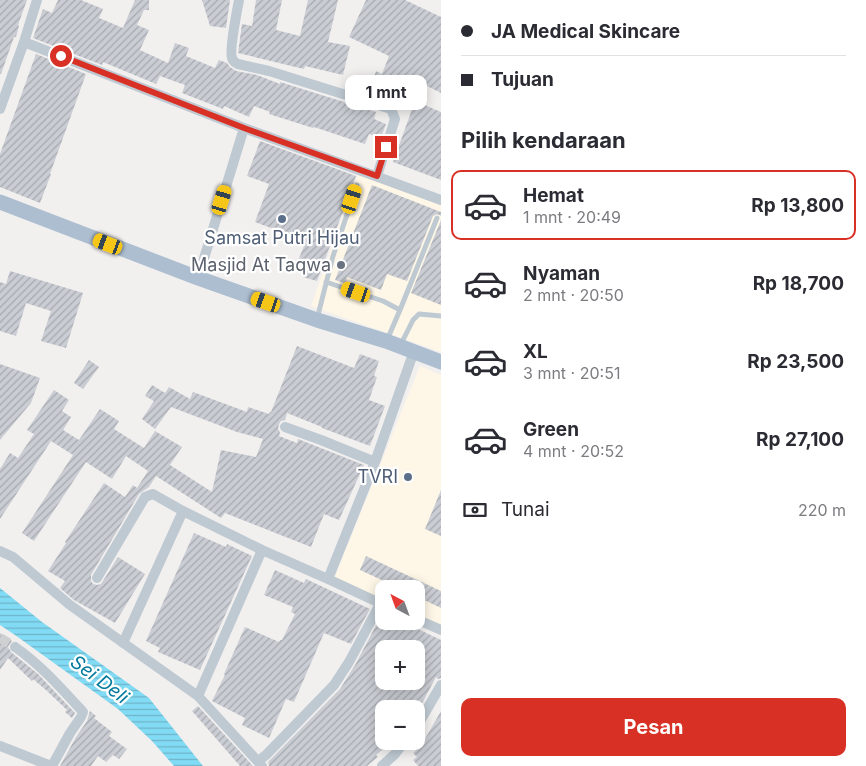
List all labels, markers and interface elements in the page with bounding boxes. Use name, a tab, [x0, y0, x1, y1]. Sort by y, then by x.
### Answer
text: JA Medical Skincare	[491, 20, 680, 43]
route start	[50, 45, 72, 67]
text: Tujuan	[491, 68, 554, 91]
callout: 1 mnt	[345, 74, 427, 110]
text: 1 mnt	[365, 82, 407, 102]
text: Pilih kendaraan	[461, 127, 626, 153]
route end	[375, 136, 397, 158]
car	[340, 182, 363, 216]
car	[210, 183, 233, 217]
icon: car	[463, 183, 508, 228]
text: Hemat	[523, 184, 584, 207]
text: Rp 13,800	[751, 194, 844, 217]
text: 1 mnt · 20:49	[523, 207, 621, 227]
marker: Samsat Putri Hijau	[276, 213, 288, 225]
place label: Samsat Putri Hijau	[204, 227, 360, 248]
car	[91, 232, 124, 256]
place label: Masjid At Taqwa	[191, 254, 331, 275]
marker: Masjid At Taqwa	[335, 259, 347, 271]
icon: car	[463, 261, 508, 306]
text: Nyaman	[523, 262, 600, 285]
text: Rp 18,700	[753, 272, 844, 295]
car	[339, 280, 372, 304]
text: 2 mnt · 20:50	[523, 285, 624, 305]
car	[249, 290, 282, 314]
icon: car	[463, 339, 508, 384]
text: XL	[523, 340, 548, 363]
text: Rp 23,500	[747, 350, 844, 373]
text: 3 mnt · 20:51	[523, 363, 620, 383]
icon: car	[463, 417, 508, 462]
text: Green	[523, 418, 579, 441]
text: Rp 27,100	[756, 428, 844, 451]
text: 4 mnt · 20:52	[523, 441, 624, 461]
place label: TVRI	[358, 466, 398, 487]
marker: TVRI	[402, 471, 414, 483]
icon: cash	[461, 496, 489, 524]
text: Tunai	[501, 498, 550, 521]
text: 220 m	[798, 500, 846, 520]
north arrow	[375, 580, 425, 630]
map controls	[375, 580, 425, 750]
button: +	[375, 640, 425, 690]
water label: Sei Deli	[66, 650, 134, 709]
button: Pesan	[461, 698, 846, 756]
button: −	[375, 700, 425, 750]

